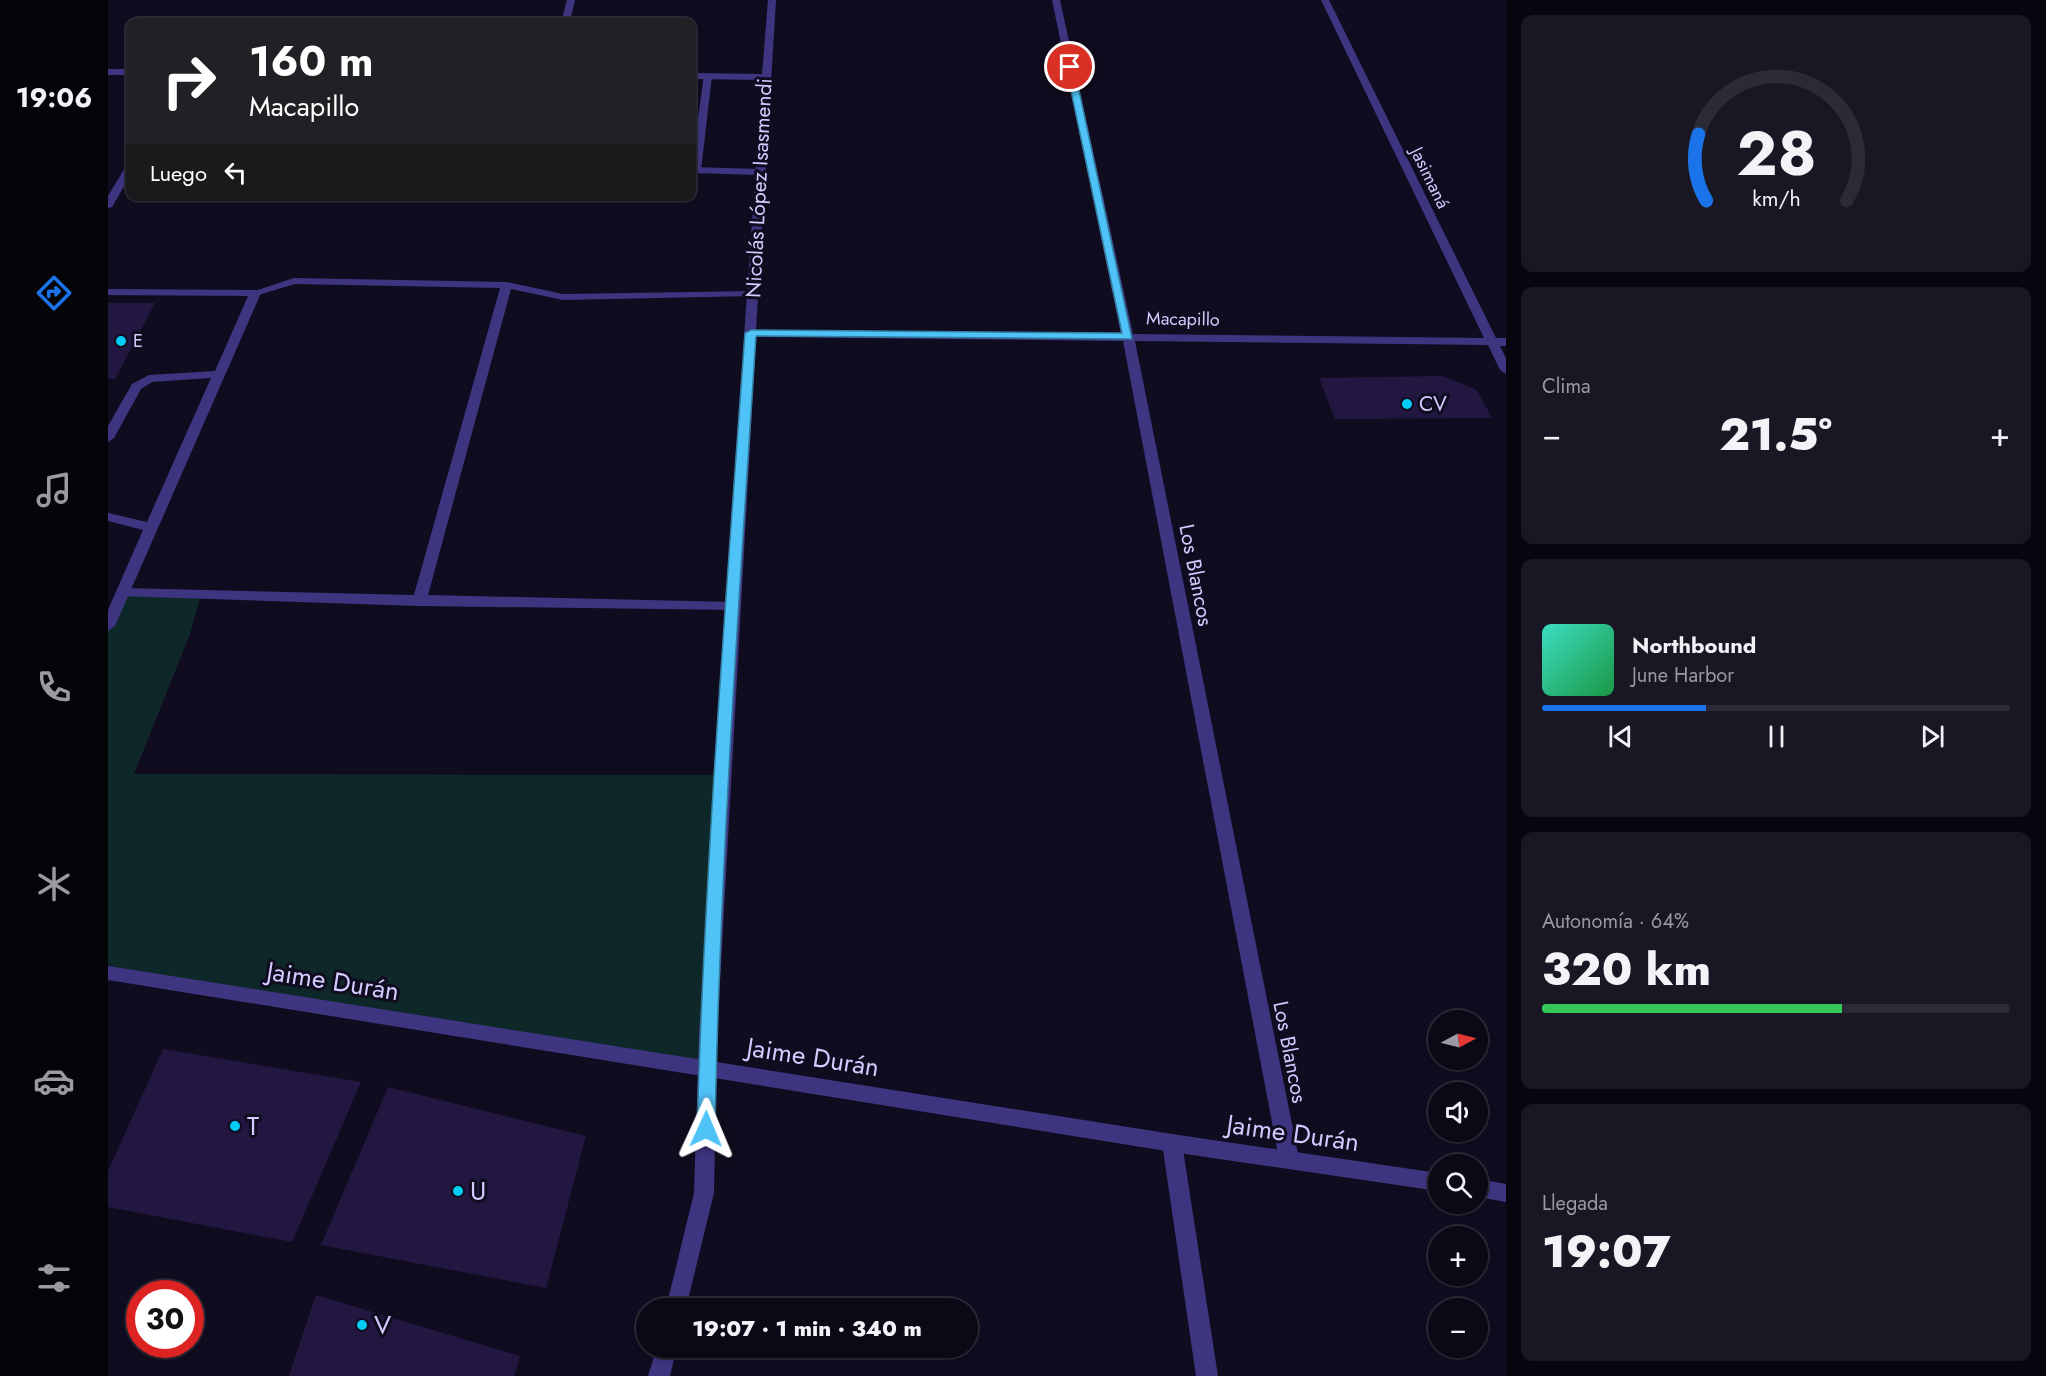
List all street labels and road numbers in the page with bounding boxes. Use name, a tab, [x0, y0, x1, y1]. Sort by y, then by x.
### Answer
street label: Nicolás López Isasmendi	[738, 77, 780, 299]
street label: Jasimaná	[1403, 141, 1456, 213]
street label: Macapillo	[1146, 305, 1220, 333]
street label: Los Blancos	[1171, 521, 1221, 629]
street label: Jaime Durán	[261, 951, 402, 1010]
street label: Los Blancos	[1265, 998, 1315, 1106]
street label: Jaime Durán	[741, 1027, 882, 1086]
street label: Jaime Durán	[1221, 1104, 1362, 1161]

